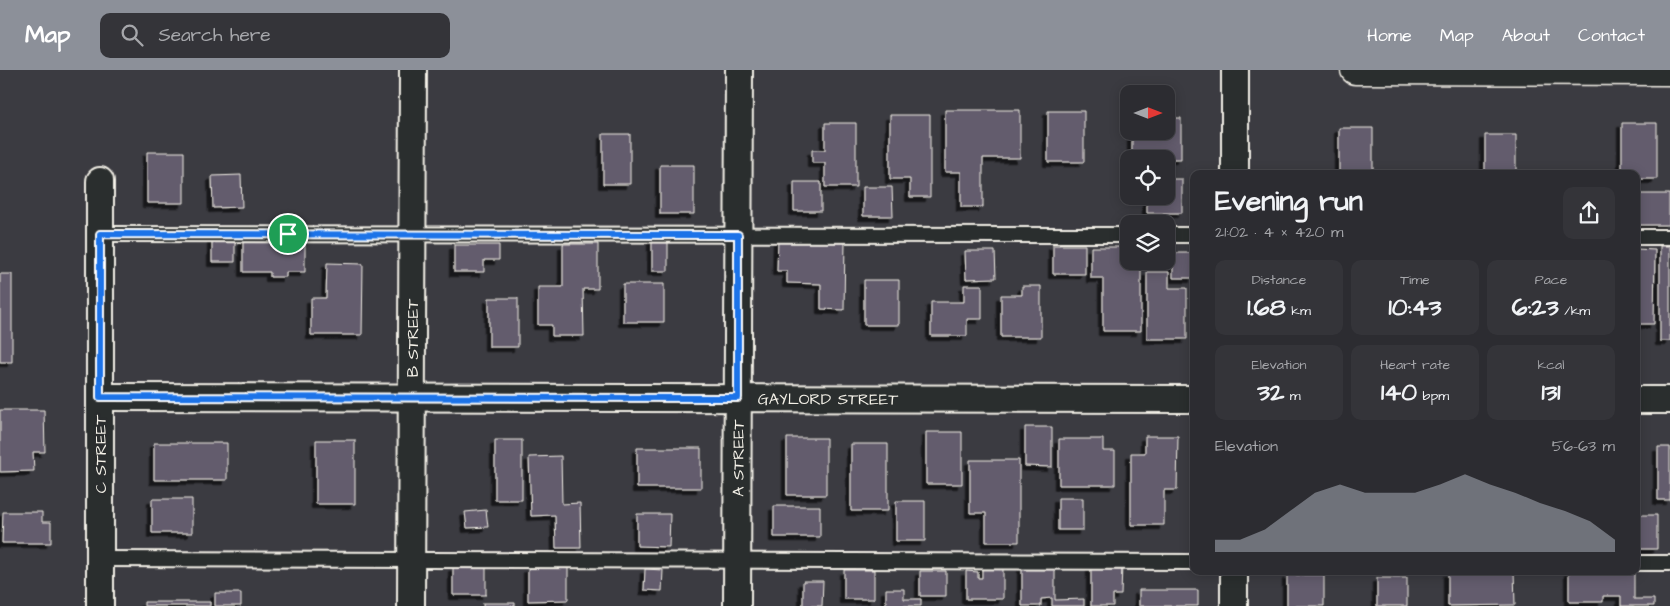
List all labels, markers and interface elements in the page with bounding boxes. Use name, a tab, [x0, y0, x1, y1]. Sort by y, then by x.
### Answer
search box	[100, 13, 450, 58]
text: Map	[25, 18, 70, 52]
icon: search	[118, 21, 146, 49]
text: Search here	[158, 22, 271, 49]
text: Home	[1367, 23, 1412, 48]
text: Map	[1440, 23, 1474, 48]
text: About	[1502, 23, 1550, 48]
text: Contact	[1578, 23, 1645, 48]
north arrow	[1120, 85, 1175, 140]
map controls	[1120, 85, 1175, 270]
button: locate	[1120, 150, 1175, 205]
text: Evening run	[1215, 182, 1363, 221]
button: share	[1563, 187, 1615, 239]
pin	[267, 213, 309, 255]
button: layers	[1120, 215, 1175, 270]
icon: arrive	[274, 220, 302, 248]
text: 21:02 · 4 × 420 m	[1215, 221, 1343, 243]
text: Distance	[1252, 270, 1306, 290]
text: Time	[1400, 270, 1430, 290]
text: Pace	[1535, 270, 1567, 290]
text: 1.68	[1247, 290, 1286, 325]
text: 10:43	[1389, 290, 1441, 325]
text: 6:23	[1512, 290, 1559, 325]
street label: B STREET	[402, 299, 424, 377]
text: km	[1286, 301, 1311, 321]
text: /km	[1559, 301, 1590, 321]
text: Elevation	[1251, 355, 1307, 375]
text: Heart rate	[1380, 355, 1450, 375]
text: kcal	[1538, 355, 1564, 375]
text: 32	[1257, 375, 1284, 410]
text: 140	[1381, 375, 1417, 410]
text: 131	[1541, 375, 1561, 410]
text: m	[1284, 386, 1301, 406]
text: bpm	[1417, 386, 1449, 406]
street label: GAYLORD STREET	[758, 388, 898, 410]
street label: C STREET	[90, 415, 112, 493]
street label: A STREET	[727, 419, 750, 497]
text: Elevation	[1215, 435, 1278, 457]
text: 56–63 m	[1552, 435, 1615, 457]

